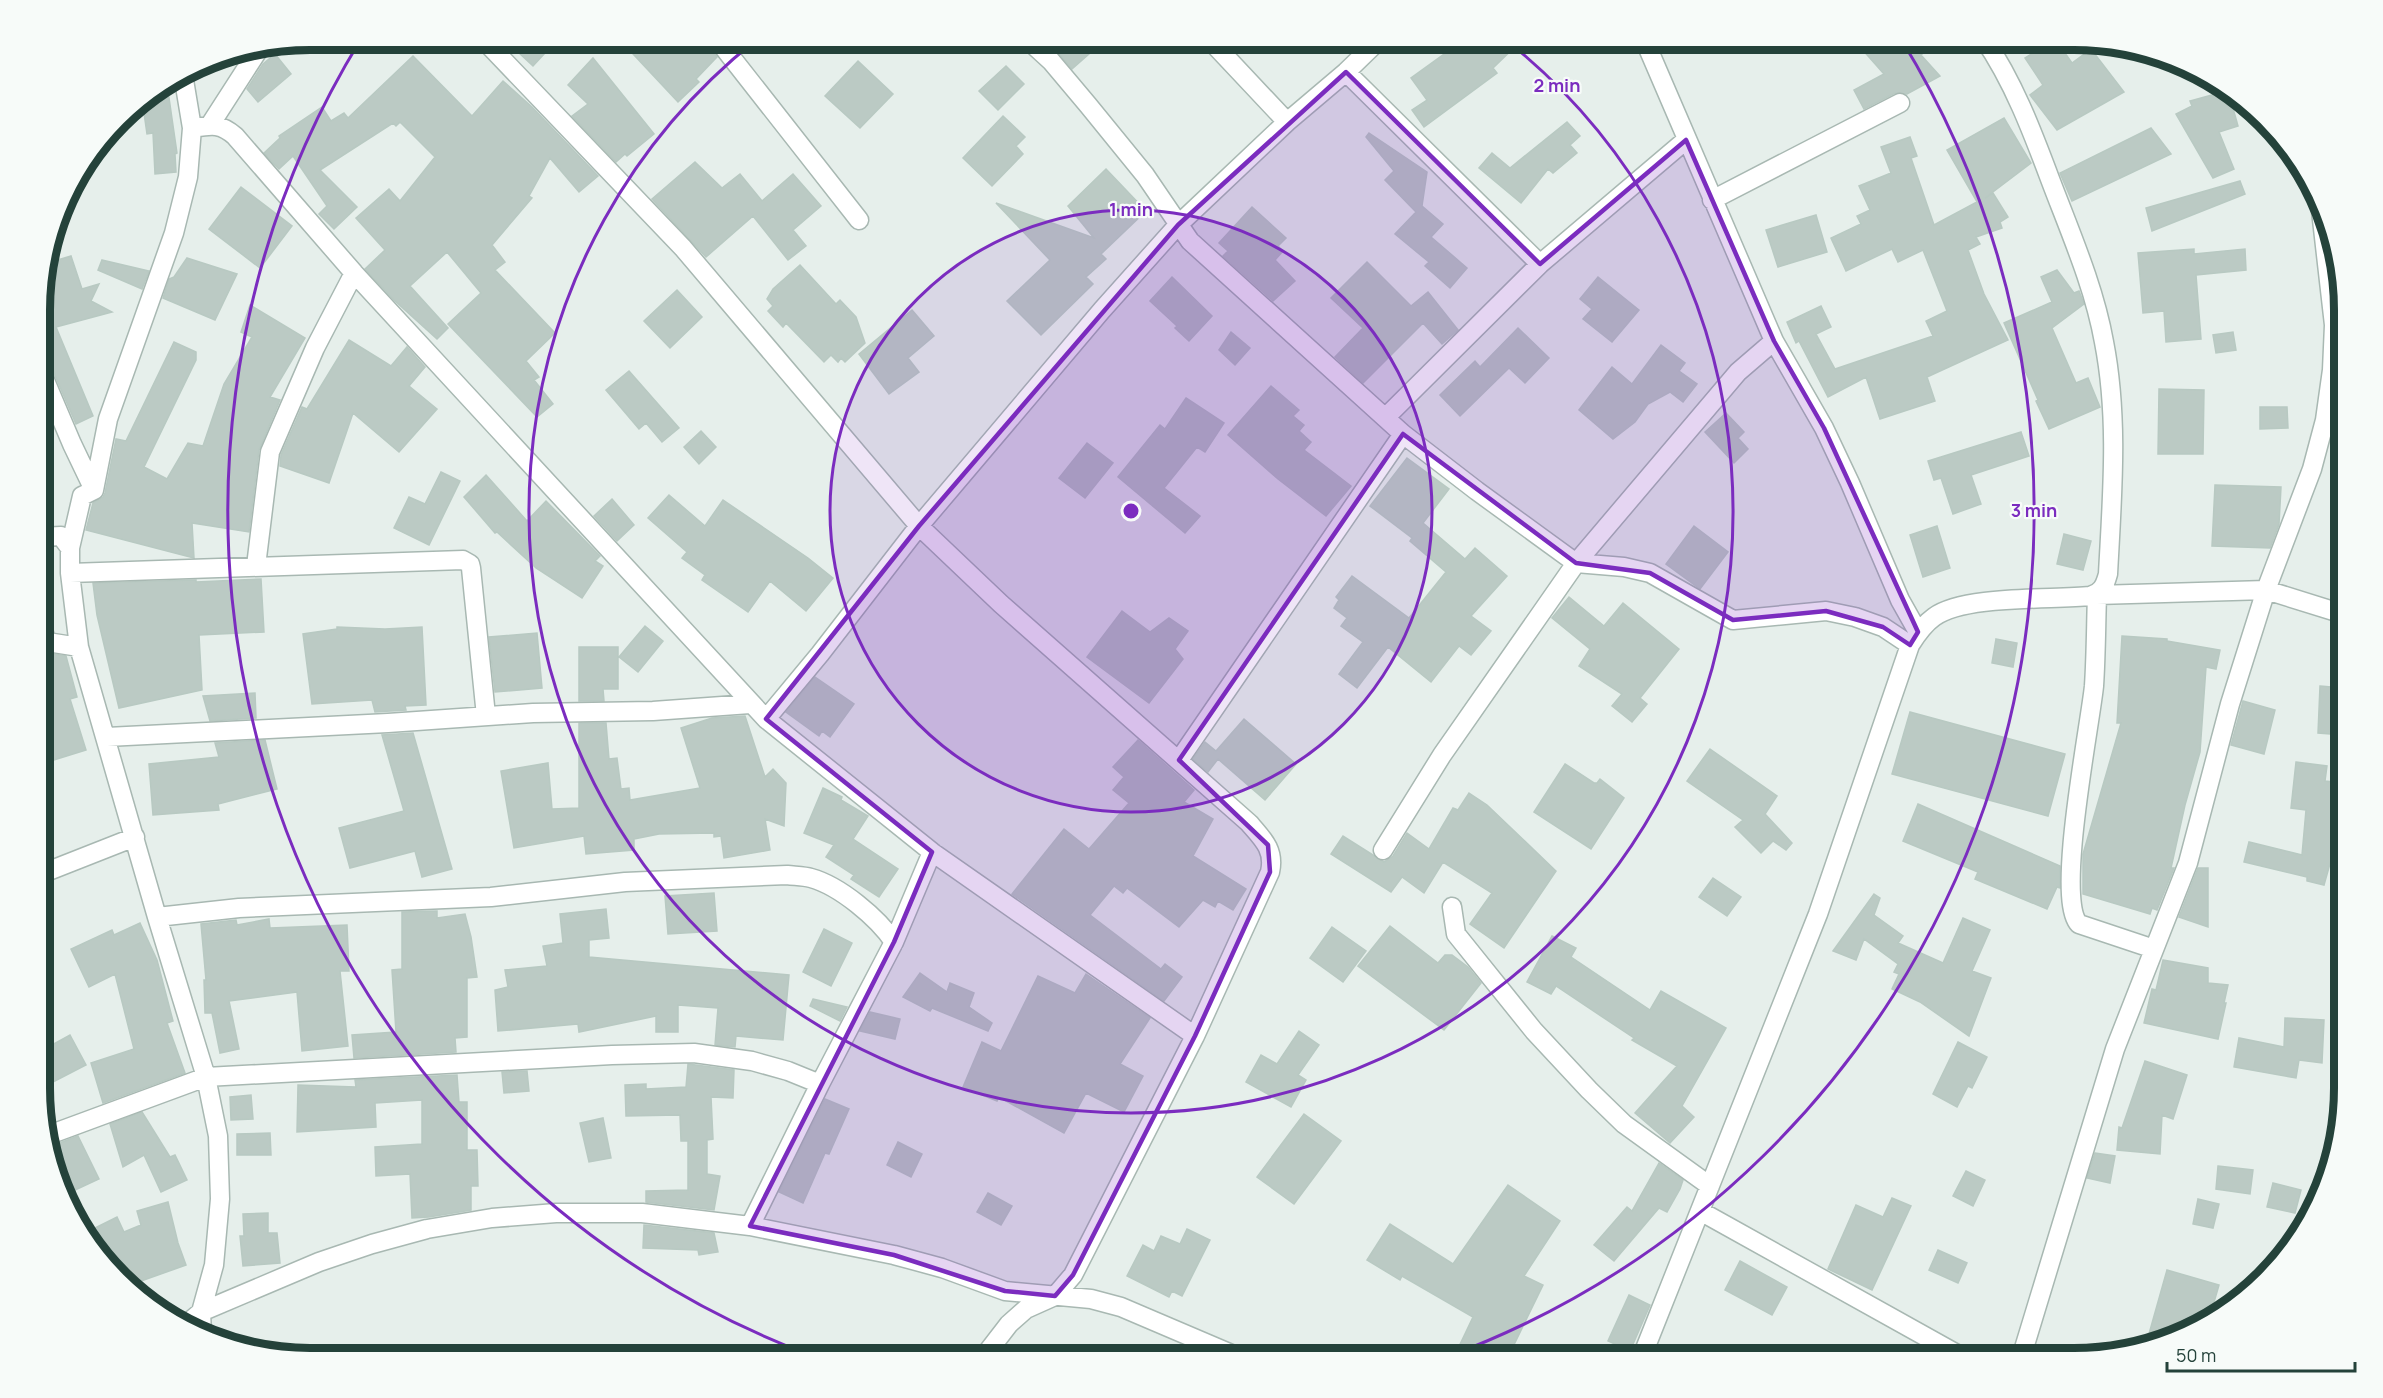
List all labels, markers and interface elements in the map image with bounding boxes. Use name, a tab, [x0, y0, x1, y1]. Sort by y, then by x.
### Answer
text: 2 min	[1534, 73, 1580, 97]
text: 1 min	[1109, 197, 1153, 221]
text: 3 min	[2011, 498, 2057, 522]
centre of rings	[1121, 501, 1141, 521]
scale bar	[2167, 1335, 2354, 1373]
text: 50 m	[2176, 1343, 2216, 1367]

